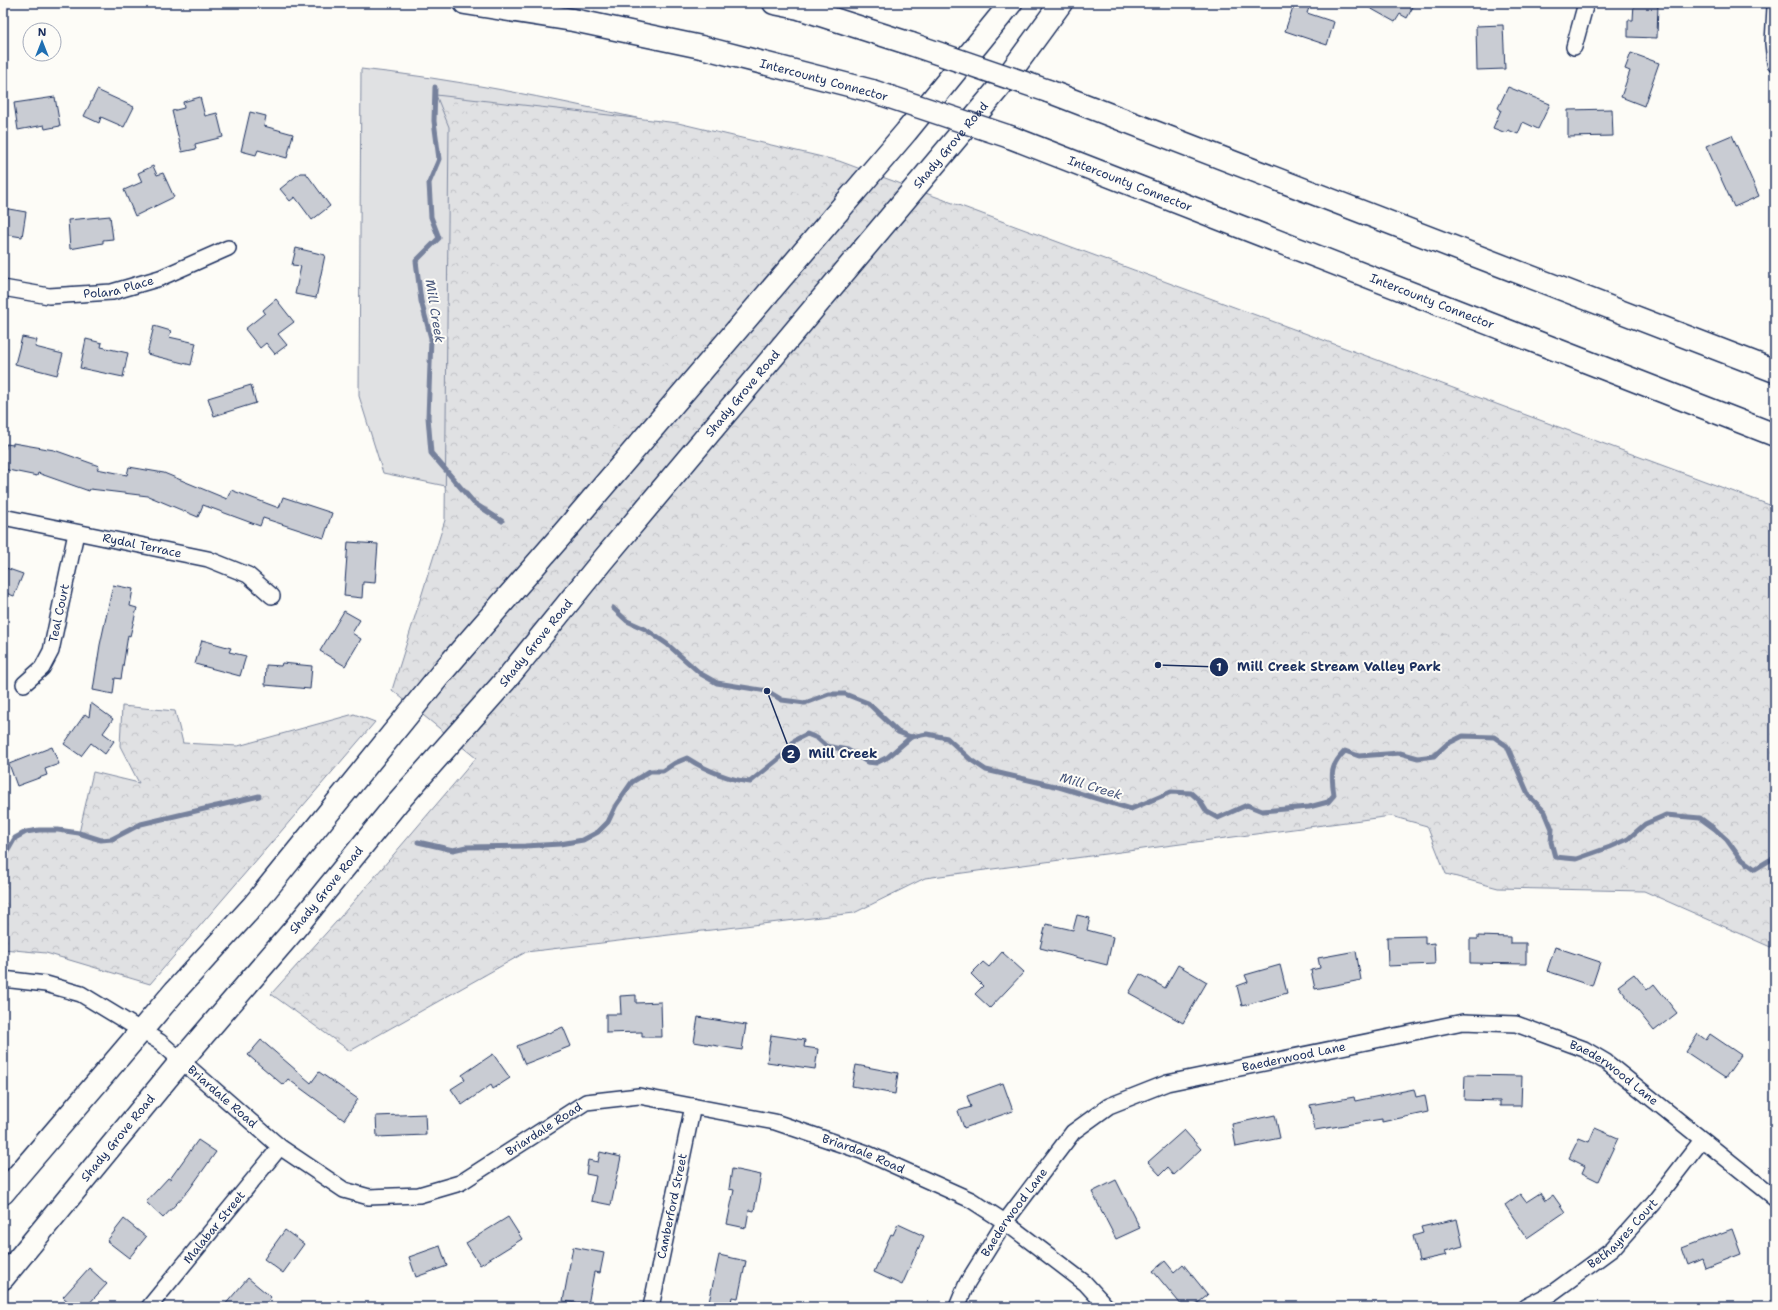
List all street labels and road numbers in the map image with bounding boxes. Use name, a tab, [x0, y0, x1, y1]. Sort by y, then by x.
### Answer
street label: Intercounty Connector	[758, 55, 890, 105]
street label: Shady Grove Road	[910, 98, 992, 192]
street label: Intercounty Connector	[1066, 152, 1195, 215]
street label: Intercounty Connector	[1368, 270, 1497, 333]
street label: Polara Place	[83, 272, 156, 302]
street label: Shady Grove Road	[701, 347, 784, 440]
street label: Rydal Terrace	[101, 530, 183, 561]
street label: Teal Court	[45, 582, 73, 644]
street label: Shady Grove Road	[495, 595, 576, 690]
street label: Shady Grove Road	[286, 843, 367, 937]
street label: Baederwood Lane	[1567, 1036, 1662, 1109]
street label: Baederwood Lane	[1241, 1038, 1347, 1075]
street label: Briardale Road	[184, 1062, 261, 1132]
street label: Shady Grove Road	[77, 1091, 159, 1185]
street label: Briardale Road	[503, 1099, 585, 1160]
street label: Briardale Road	[820, 1130, 908, 1177]
street label: Camberford Street	[653, 1152, 691, 1260]
street label: Baederwood Lane	[977, 1165, 1051, 1260]
street label: Malabar Street	[180, 1188, 249, 1267]
street label: Bethayres Court	[1584, 1195, 1661, 1272]

